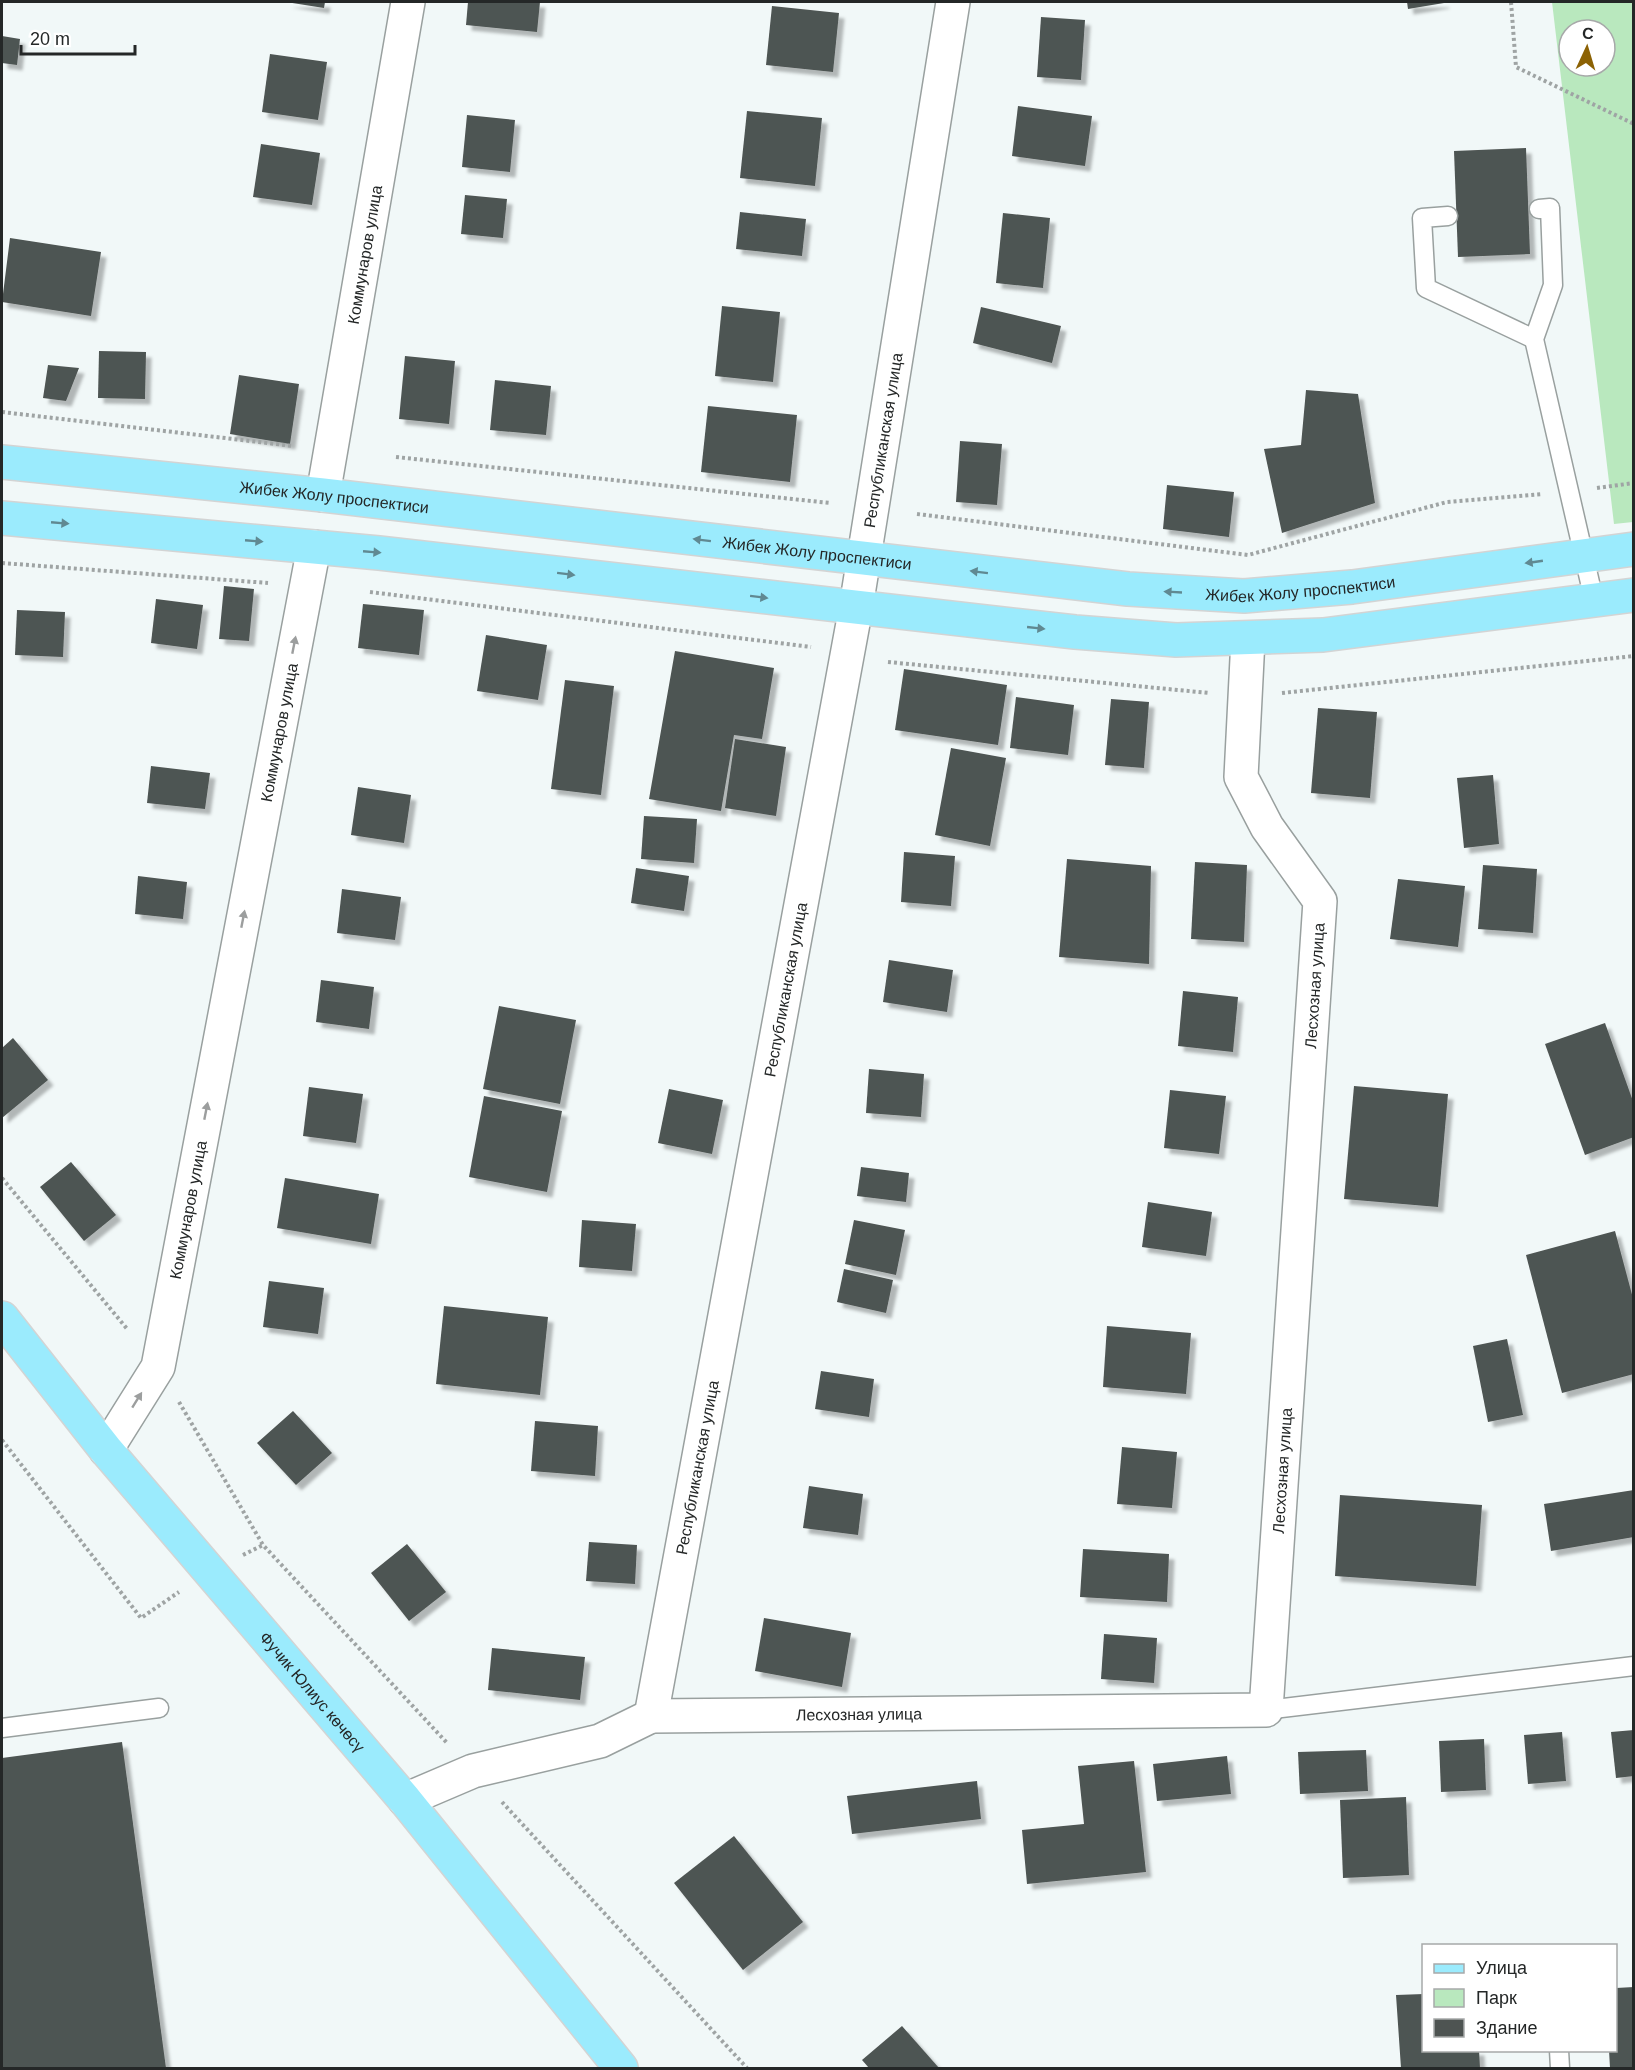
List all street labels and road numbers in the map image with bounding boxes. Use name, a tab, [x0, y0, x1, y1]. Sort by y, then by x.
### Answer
street label: Коммунаров улица	[345, 184, 385, 326]
street label: Республиканская улица	[861, 351, 906, 529]
street label: Жибек Жолу проспектиси	[239, 478, 430, 516]
street label: Жибек Жолу проспектиси	[721, 534, 912, 573]
street label: Жибек Жолу проспектиси	[1205, 573, 1396, 605]
street label: Коммунаров улица	[258, 662, 301, 803]
street label: Республиканская улица	[761, 901, 810, 1078]
street label: Лесхозная улица	[1302, 922, 1328, 1049]
street label: Коммунаров улица	[167, 1139, 210, 1281]
street label: Республиканская улица	[673, 1379, 722, 1556]
street label: Лесхозная улица	[1270, 1407, 1295, 1534]
street label: Фучик Юлиус көчөсү	[256, 1629, 368, 1755]
street label: Лесхозная улица	[796, 1705, 922, 1724]

